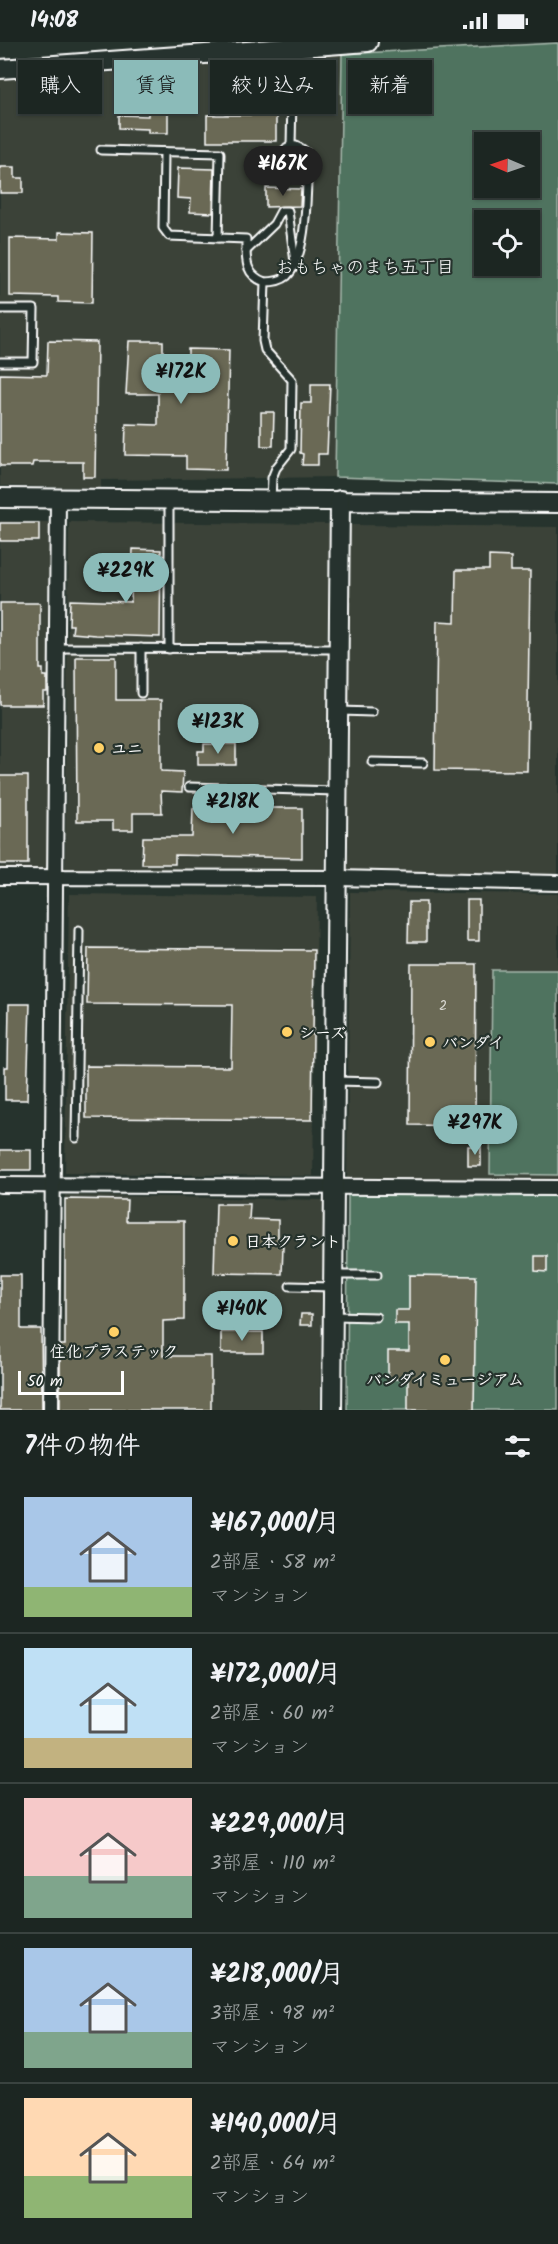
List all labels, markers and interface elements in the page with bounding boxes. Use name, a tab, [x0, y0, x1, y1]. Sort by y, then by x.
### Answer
text: 14:08	[30, 4, 78, 39]
chip: 購入	[18, 60, 102, 114]
chip: 賃貸	[114, 60, 198, 114]
chip: 絞り込み	[210, 60, 336, 114]
chip: 新着	[348, 60, 432, 114]
north arrow	[474, 132, 540, 198]
map controls	[474, 132, 540, 276]
pin: ¥167K	[241, 146, 325, 197]
text: ¥167K	[258, 149, 308, 181]
button: locate	[474, 210, 540, 276]
district label: おもちゃのまち五丁目	[276, 254, 454, 283]
pin: ¥172K	[139, 354, 223, 405]
text: ¥172K	[155, 357, 207, 389]
pin: ¥229K	[84, 553, 168, 604]
text: ¥229K	[97, 556, 155, 588]
pin: ¥123K	[176, 704, 260, 755]
text: ¥123K	[192, 707, 244, 739]
place label: ユニ	[111, 737, 143, 762]
marker: ユニ	[92, 741, 106, 755]
pin: ¥218K	[191, 784, 275, 835]
text: ¥218K	[206, 787, 260, 819]
house number: 2	[439, 995, 447, 1017]
place label: シーズ	[299, 1021, 346, 1046]
marker: シーズ	[280, 1025, 294, 1039]
place label: バンダイ	[442, 1031, 504, 1056]
marker: バンダイ	[423, 1035, 437, 1049]
pin: ¥297K	[433, 1105, 517, 1156]
text: ¥297K	[447, 1108, 503, 1140]
place label: 日本クラント	[245, 1230, 341, 1255]
marker: 日本クラント	[226, 1234, 240, 1248]
pin: ¥140K	[200, 1291, 284, 1342]
text: ¥140K	[216, 1294, 268, 1326]
marker: 住化プラステック	[107, 1325, 121, 1339]
place label: 住化プラステック	[50, 1340, 178, 1365]
marker: バンダイミュージアム	[438, 1353, 452, 1367]
scale bar	[18, 1368, 124, 1396]
place label: バンダイミュージアム	[366, 1368, 524, 1393]
text: 50 m	[27, 1369, 63, 1394]
text: 7件の物件	[24, 1426, 140, 1468]
icon: filters	[501, 1430, 534, 1463]
text: ¥167,000/月	[210, 1503, 340, 1545]
icon: home	[72, 1521, 144, 1593]
text: 2部屋 · 58 m²	[210, 1547, 335, 1579]
text: マンション	[210, 1581, 309, 1613]
text: ¥172,000/月	[210, 1654, 341, 1696]
icon: home	[72, 1672, 144, 1744]
text: 2部屋 · 60 m²	[210, 1698, 334, 1730]
text: マンション	[210, 1732, 309, 1764]
text: ¥229,000/月	[210, 1804, 350, 1846]
icon: home	[72, 1822, 144, 1894]
text: 3部屋 · 110 m²	[210, 1848, 335, 1880]
text: マンション	[210, 1882, 309, 1914]
text: ¥218,000/月	[210, 1954, 345, 1996]
icon: home	[72, 1972, 144, 2044]
text: 3部屋 · 98 m²	[210, 1998, 334, 2030]
text: マンション	[210, 2032, 309, 2064]
text: ¥140,000/月	[210, 2104, 342, 2146]
icon: home	[72, 2122, 144, 2194]
text: 2部屋 · 64 m²	[210, 2148, 335, 2180]
text: マンション	[210, 2182, 309, 2214]

